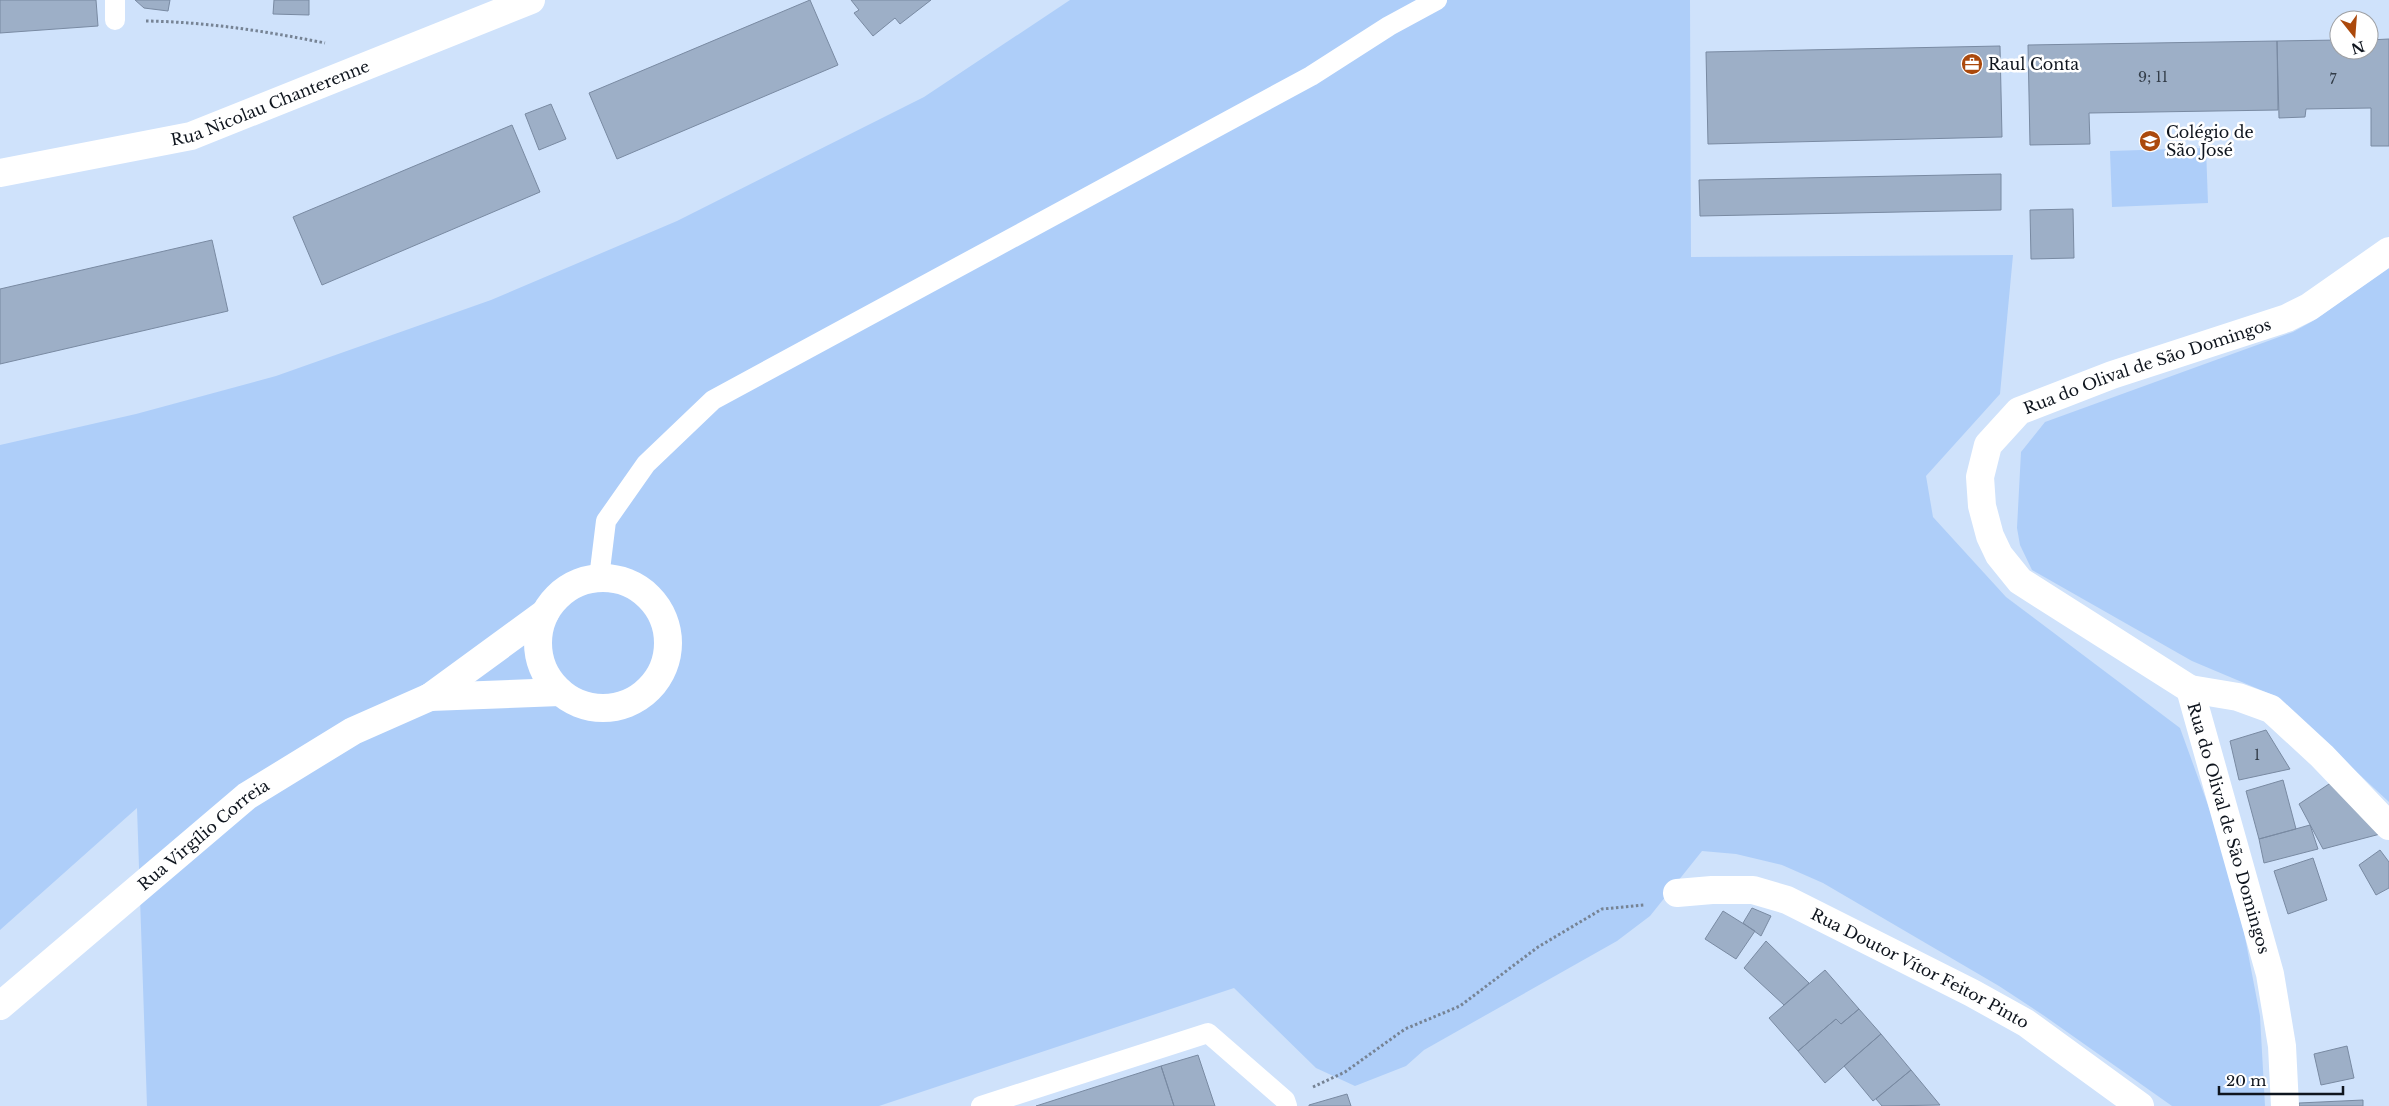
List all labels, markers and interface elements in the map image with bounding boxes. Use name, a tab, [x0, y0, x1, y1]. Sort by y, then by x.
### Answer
north arrow	[2329, 10, 2379, 60]
text: N	[2349, 37, 2367, 58]
office icon: Raul Conta	[1960, 52, 1984, 76]
place label: Raul Conta	[1988, 54, 2079, 74]
street label: Rua Nicolau Chanterenne	[169, 56, 372, 150]
house number: 9; 11	[2138, 68, 2168, 86]
house number: 7	[2329, 70, 2337, 88]
place label: Colégio de São José	[2166, 122, 2254, 160]
school or university icon: Colégio de São José	[2138, 129, 2162, 153]
street label: Rua do Olival de São Domingos	[2021, 314, 2274, 418]
street label: Rua do Olival de São Domingos	[2183, 700, 2275, 956]
house number: 1	[2254, 746, 2260, 764]
street label: Rua Virgílio Correia	[134, 775, 273, 895]
street label: Rua Doutor Vítor Feitor Pinto	[1808, 904, 2033, 1033]
scale bar	[2219, 1064, 2343, 1096]
text: 20 m	[2226, 1071, 2266, 1090]

